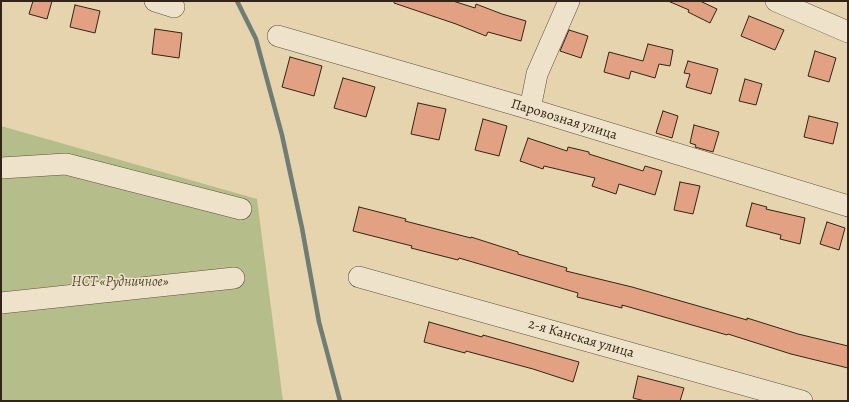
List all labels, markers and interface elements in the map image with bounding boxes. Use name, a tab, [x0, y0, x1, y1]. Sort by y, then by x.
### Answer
street label: Паровозная улица	[509, 96, 619, 144]
park label: НСТ «Рудничное»	[72, 275, 168, 291]
street label: 2-я Канская улица	[526, 316, 636, 362]

